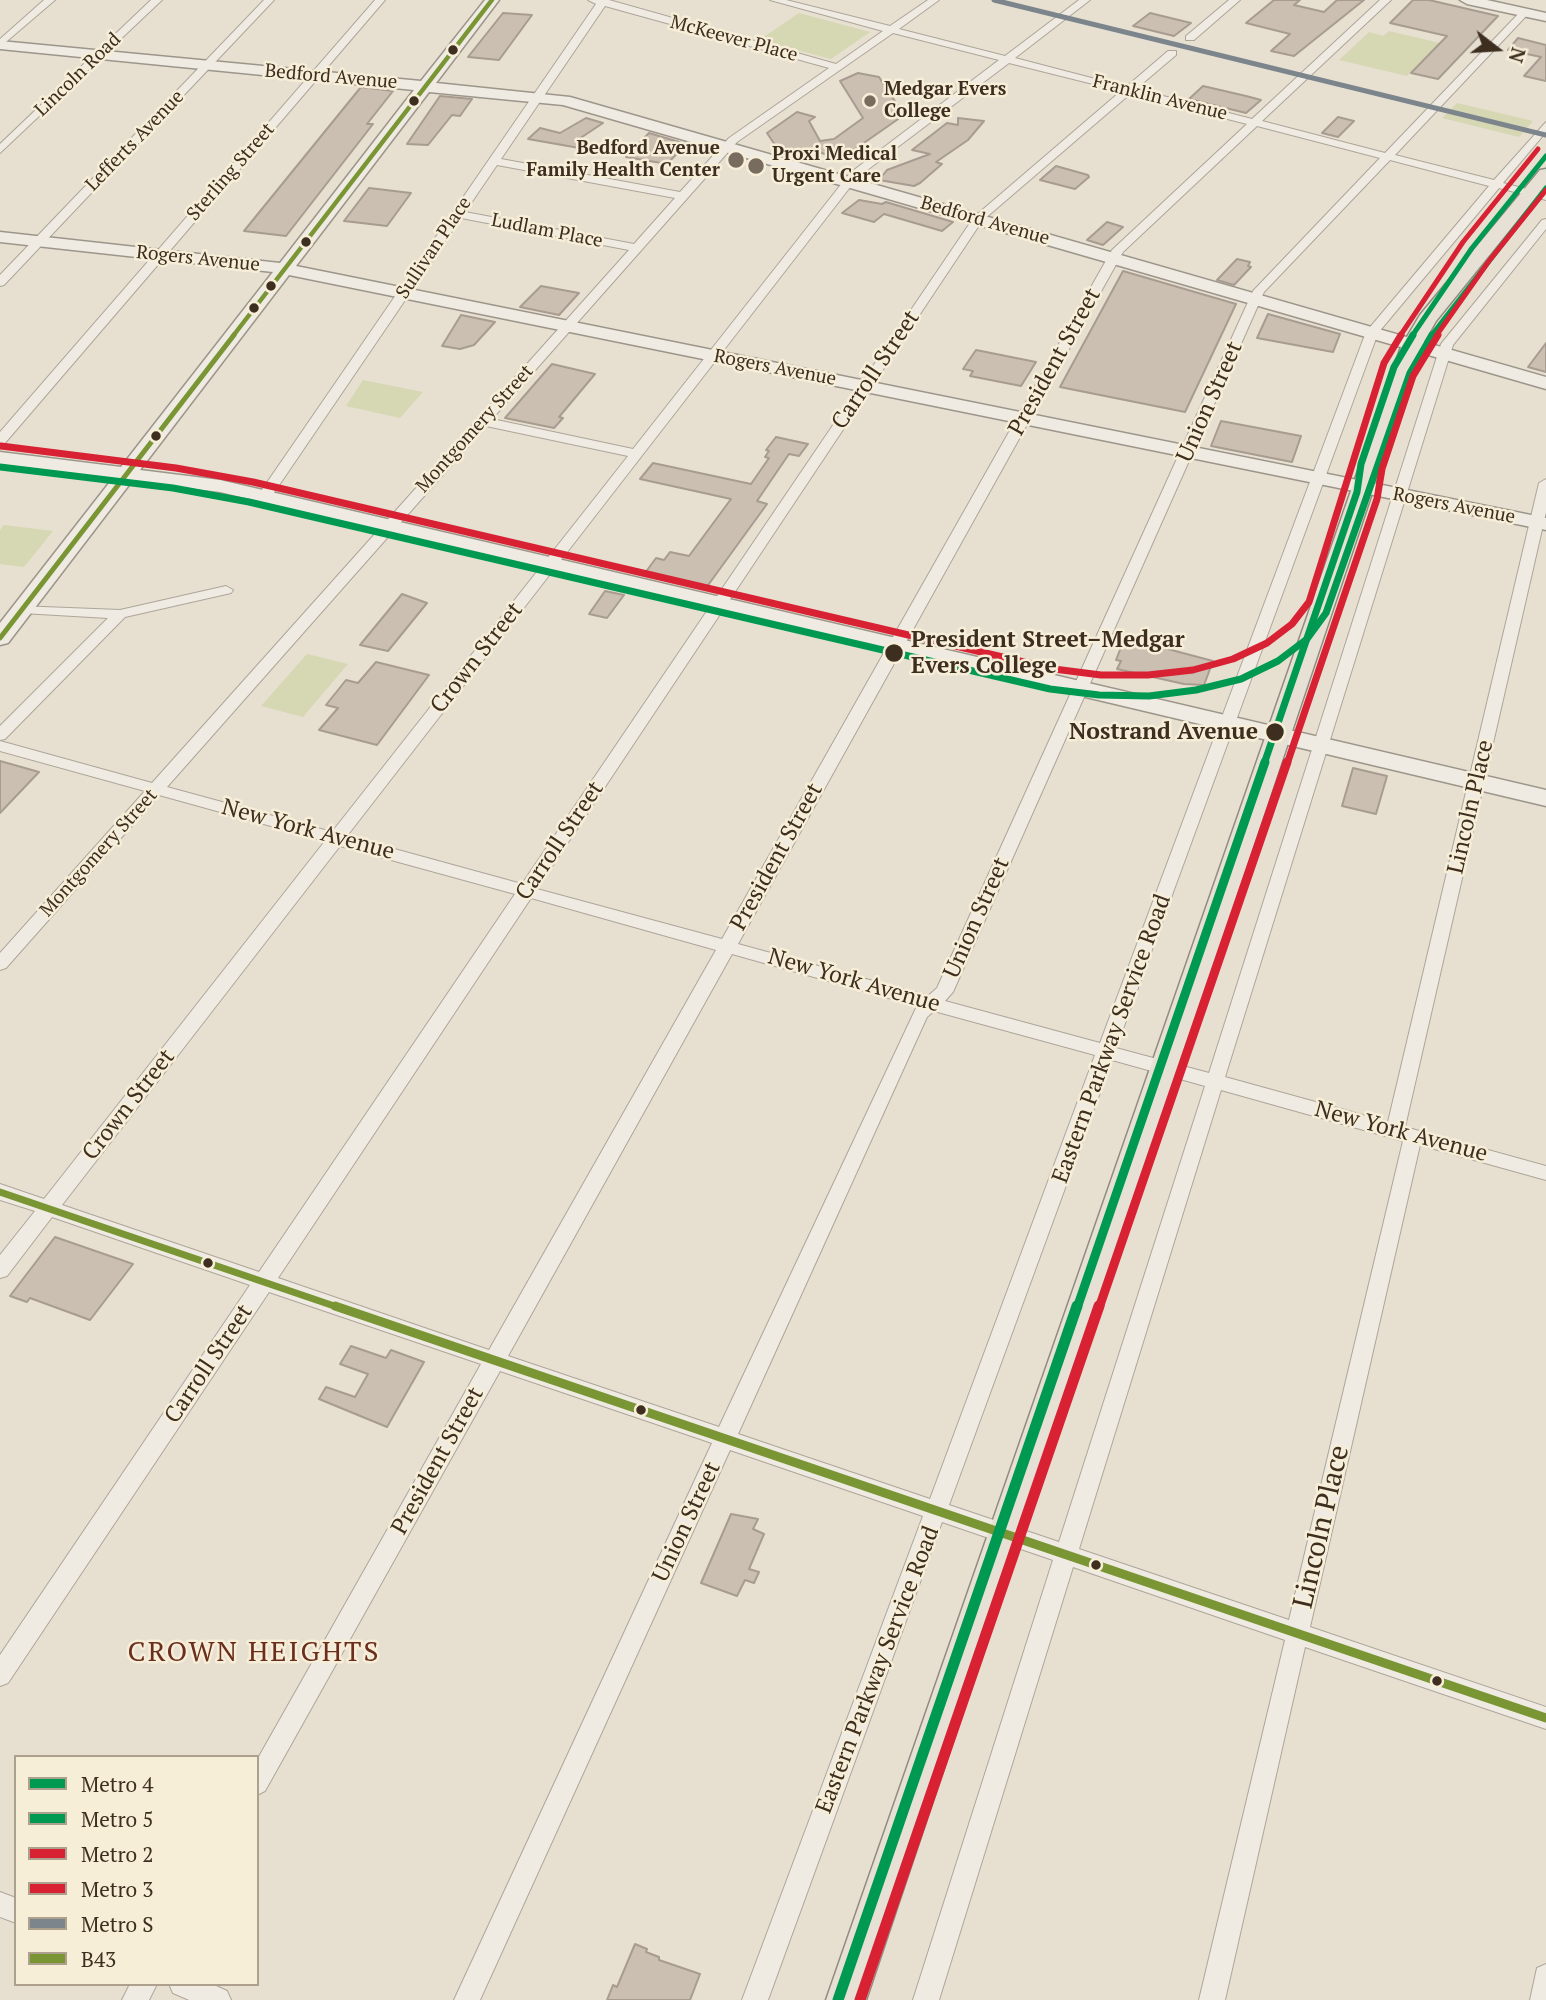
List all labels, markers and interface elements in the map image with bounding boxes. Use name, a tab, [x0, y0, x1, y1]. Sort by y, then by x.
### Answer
street label: McKeever Place	[668, 11, 800, 67]
north arrow	[1462, 14, 1532, 84]
street label: Lincoln Road	[30, 28, 126, 122]
unlabelled marker	[446, 43, 460, 57]
text: N	[1504, 45, 1532, 66]
street label: Bedford Avenue	[264, 60, 398, 94]
street label: Franklin Avenue	[1090, 70, 1230, 126]
place label: Medgar Evers College	[884, 79, 1006, 123]
street label: Lefferts Avenue	[81, 86, 189, 196]
marker: Medgar Evers College	[862, 93, 878, 109]
unlabelled marker	[407, 94, 421, 108]
street label: Sterling Street	[182, 118, 280, 226]
place label: Bedford Avenue Family Health Center	[526, 138, 720, 182]
place label: Proxi Medical Urgent Care	[772, 144, 897, 188]
marker: Bedford Avenue Family Health Center	[726, 150, 746, 170]
marker: Proxi Medical Urgent Care	[746, 156, 766, 176]
street label: Bedford Avenue	[918, 192, 1052, 250]
street label: Sullivan Place	[392, 193, 476, 303]
street label: Ludlam Place	[489, 209, 605, 253]
unlabelled marker	[299, 235, 313, 249]
street label: Rogers Avenue	[135, 241, 261, 277]
unlabelled marker	[264, 279, 278, 293]
street label: President Street	[1003, 283, 1107, 441]
unlabelled marker	[247, 301, 261, 315]
street label: Carroll Street	[826, 305, 926, 435]
street label: Union Street	[1171, 337, 1249, 467]
street label: Rogers Avenue	[712, 345, 838, 391]
street label: Montgomery Street	[412, 360, 538, 498]
unlabelled marker	[149, 429, 163, 443]
street label: Rogers Avenue	[1391, 483, 1517, 529]
street label: Crown Street	[425, 597, 529, 719]
place label: President Street–Medgar Evers College	[911, 626, 1185, 680]
marker: President Street–Medgar Evers College	[883, 642, 905, 664]
place label: Nostrand Avenue	[1069, 718, 1258, 746]
marker: Nostrand Avenue	[1264, 721, 1286, 743]
street label: Lincoln Place	[1442, 737, 1500, 877]
street label: Carroll Street	[510, 776, 610, 906]
street label: President Street	[725, 778, 829, 936]
street label: Montgomery Street	[36, 784, 162, 922]
street label: New York Avenue	[219, 794, 397, 866]
street label: Union Street	[938, 853, 1016, 983]
street label: Eastern Parkway Service Road	[1047, 891, 1177, 1187]
street label: New York Avenue	[765, 943, 943, 1019]
street label: Crown Street	[77, 1044, 181, 1166]
street label: New York Avenue	[1312, 1096, 1490, 1168]
unlabelled marker	[201, 1256, 215, 1270]
street label: Carroll Street	[159, 1299, 259, 1429]
street label: President Street	[386, 1382, 490, 1540]
unlabelled marker	[634, 1403, 648, 1417]
street label: Lincoln Place	[1287, 1442, 1357, 1612]
street label: Union Street	[647, 1458, 727, 1586]
street label: Eastern Parkway Service Road	[810, 1523, 946, 1817]
unlabelled marker	[1089, 1558, 1103, 1572]
district label: CROWN HEIGHTS	[129, 1636, 379, 1670]
unlabelled marker	[1430, 1674, 1444, 1688]
legend	[14, 1755, 259, 1986]
text: Metro 4	[81, 1770, 154, 1798]
text: Metro 5	[81, 1805, 154, 1833]
text: Metro 2	[81, 1840, 154, 1868]
text: Metro 3	[81, 1875, 154, 1903]
text: Metro S	[81, 1910, 154, 1938]
text: B43	[81, 1945, 116, 1973]

